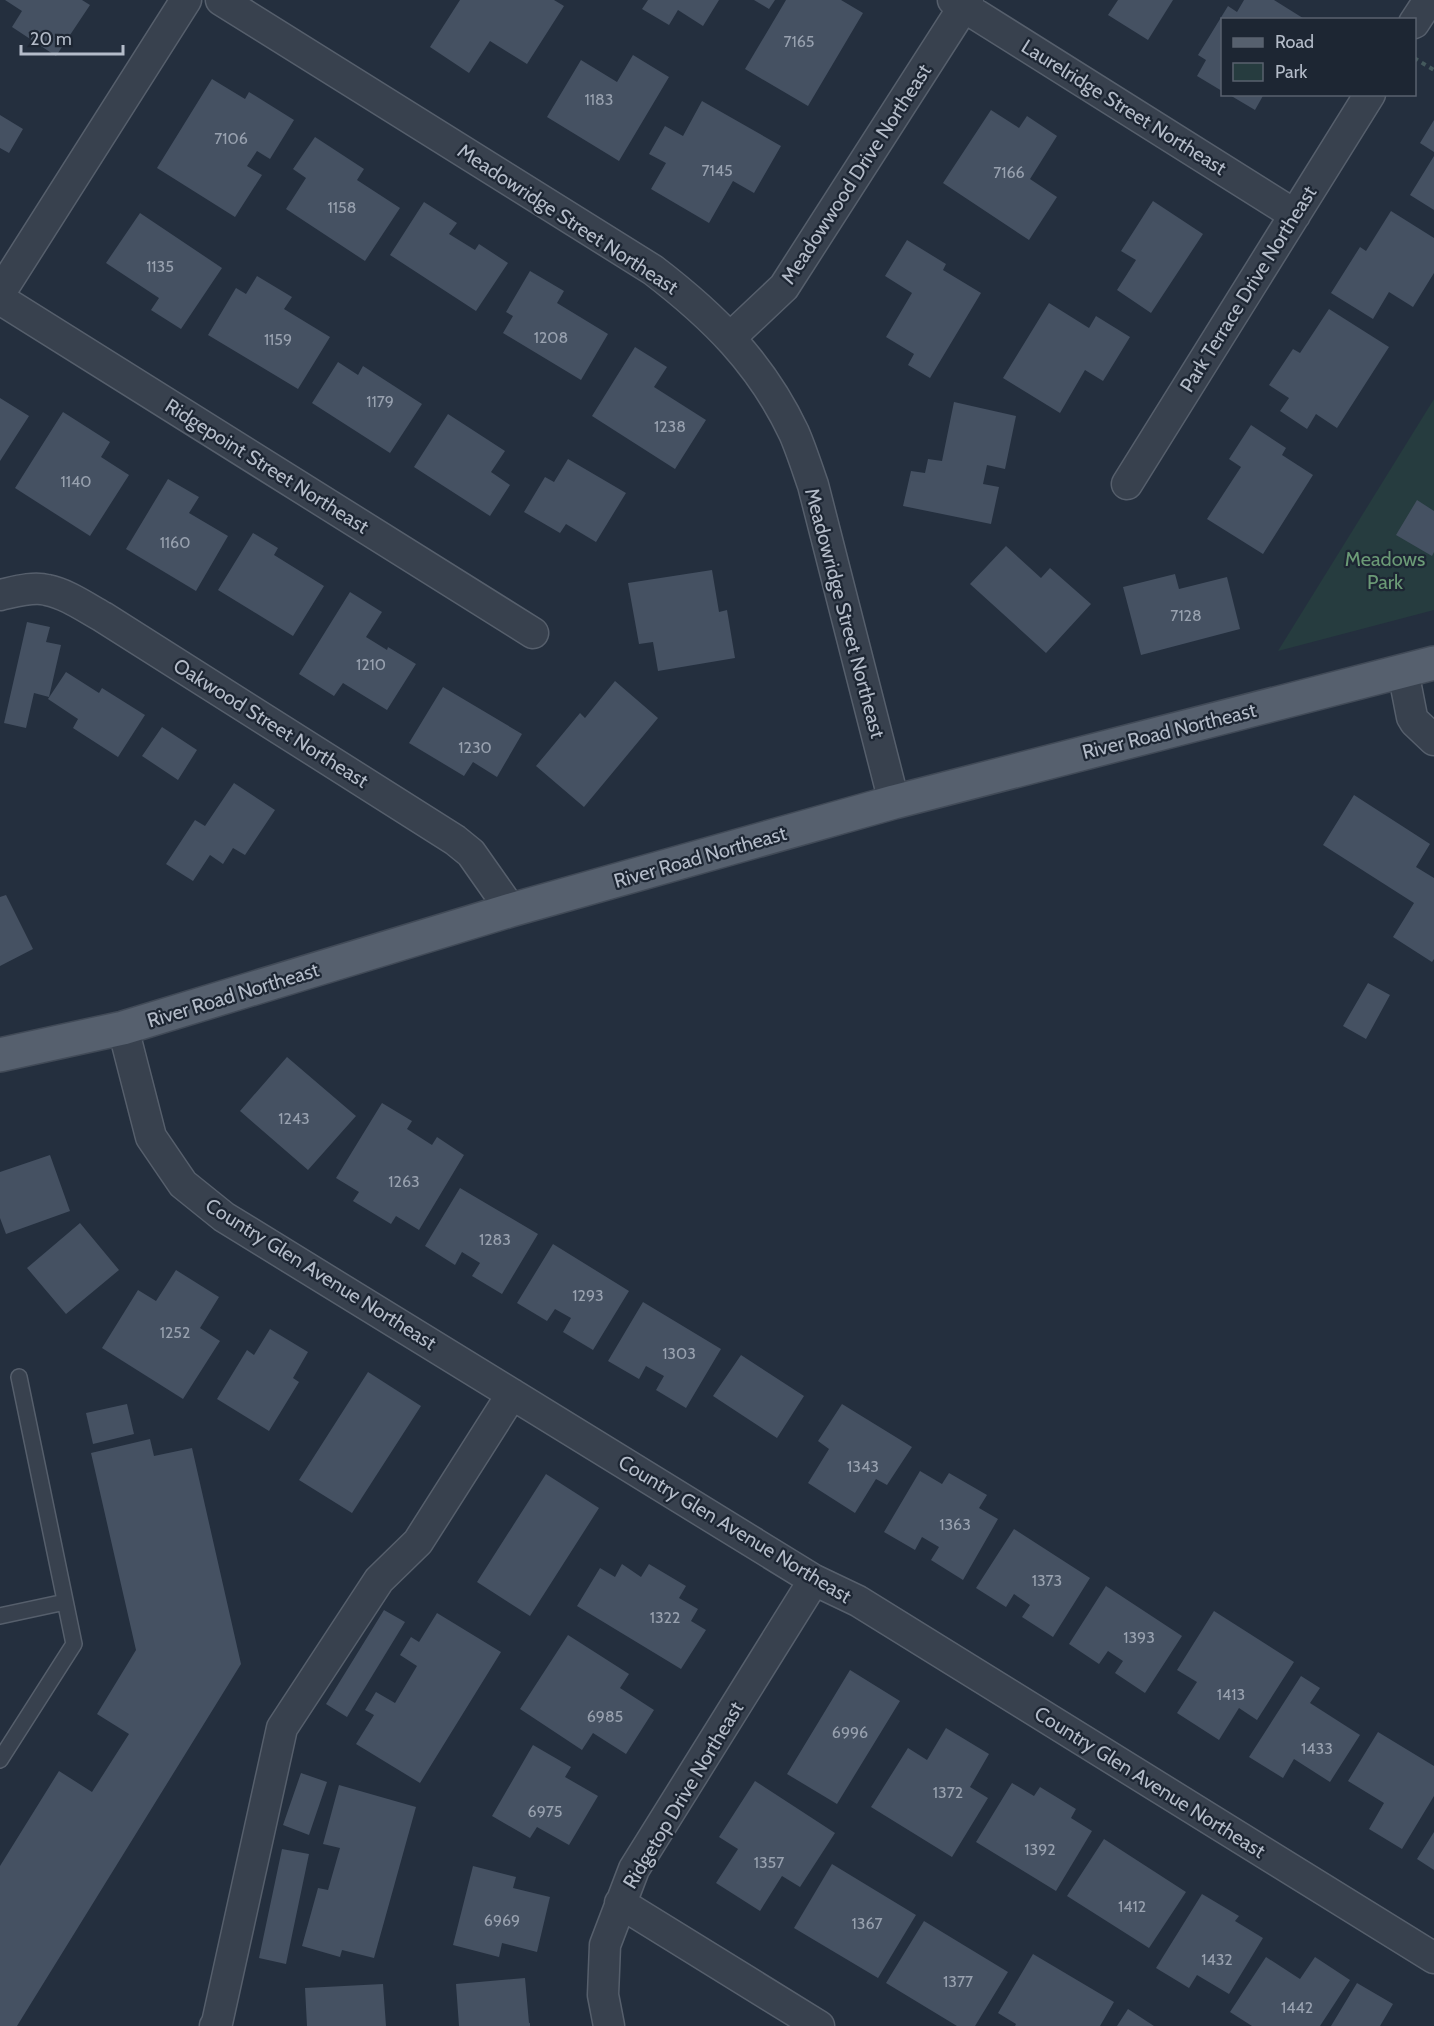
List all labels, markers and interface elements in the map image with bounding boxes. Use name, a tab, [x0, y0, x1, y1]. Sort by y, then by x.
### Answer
scale bar	[21, 18, 123, 56]
legend	[1221, 18, 1416, 96]
text: 20 m	[30, 28, 72, 50]
text: Road	[1275, 31, 1314, 53]
house number: 7165	[783, 32, 815, 51]
street label: Laurelridge Street Northeast	[1017, 34, 1231, 180]
street label: Meadowwood Drive Northeast	[776, 59, 936, 288]
text: Park	[1275, 61, 1308, 83]
house number: 1183	[585, 90, 613, 109]
house number: 7106	[214, 129, 248, 148]
street label: Meadowridge Street Northeast	[453, 139, 683, 300]
house number: 7145	[701, 161, 733, 180]
house number: 7166	[993, 163, 1025, 182]
street label: Park Terrace Drive Northeast	[1175, 181, 1322, 397]
house number: 1158	[328, 198, 356, 217]
house number: 1135	[146, 257, 174, 276]
house number: 1208	[534, 328, 568, 347]
house number: 1159	[264, 330, 292, 349]
house number: 1179	[366, 392, 394, 411]
street label: Ridgepoint Street Northeast	[161, 393, 373, 539]
house number: 1238	[654, 417, 686, 436]
house number: 1140	[61, 472, 91, 491]
street label: Meadowridge Street Northeast	[800, 485, 890, 741]
house number: 1160	[160, 533, 190, 552]
park label: Meadows Park	[1345, 547, 1425, 594]
house number: 7128	[1170, 606, 1202, 625]
street label: Oakwood Street Northeast	[169, 653, 373, 793]
house number: 1210	[356, 655, 386, 674]
street label: River Road Northeast	[1080, 698, 1259, 764]
house number: 1230	[458, 738, 492, 757]
street label: River Road Northeast	[611, 821, 789, 893]
street label: River Road Northeast	[144, 957, 322, 1033]
house number: 1243	[278, 1109, 310, 1128]
house number: 1263	[388, 1172, 420, 1191]
street label: Country Glen Avenue Northeast	[201, 1193, 441, 1355]
house number: 1283	[479, 1230, 511, 1249]
house number: 1293	[572, 1286, 604, 1305]
house number: 1252	[160, 1323, 190, 1342]
house number: 1303	[662, 1344, 696, 1363]
street label: Country Glen Avenue Northeast	[614, 1450, 856, 1608]
house number: 1343	[847, 1457, 879, 1476]
house number: 1363	[939, 1515, 971, 1534]
house number: 1373	[1032, 1571, 1062, 1590]
house number: 1322	[650, 1608, 680, 1627]
house number: 1393	[1123, 1628, 1155, 1647]
house number: 1413	[1217, 1685, 1245, 1704]
street label: Ridgetop Drive Northeast	[618, 1697, 748, 1893]
street label: Country Glen Avenue Northeast	[1030, 1701, 1270, 1863]
house number: 6985	[587, 1707, 623, 1726]
house number: 6996	[832, 1723, 868, 1742]
house number: 1433	[1301, 1739, 1333, 1758]
house number: 1372	[933, 1783, 963, 1802]
house number: 6975	[528, 1802, 562, 1821]
house number: 1392	[1024, 1840, 1056, 1859]
house number: 1357	[754, 1853, 784, 1872]
house number: 1412	[1118, 1897, 1146, 1916]
house number: 6969	[484, 1911, 520, 1930]
house number: 1367	[852, 1914, 882, 1933]
house number: 1432	[1201, 1950, 1233, 1969]
house number: 1377	[943, 1972, 973, 1991]
house number: 1442	[1281, 1998, 1313, 2017]

